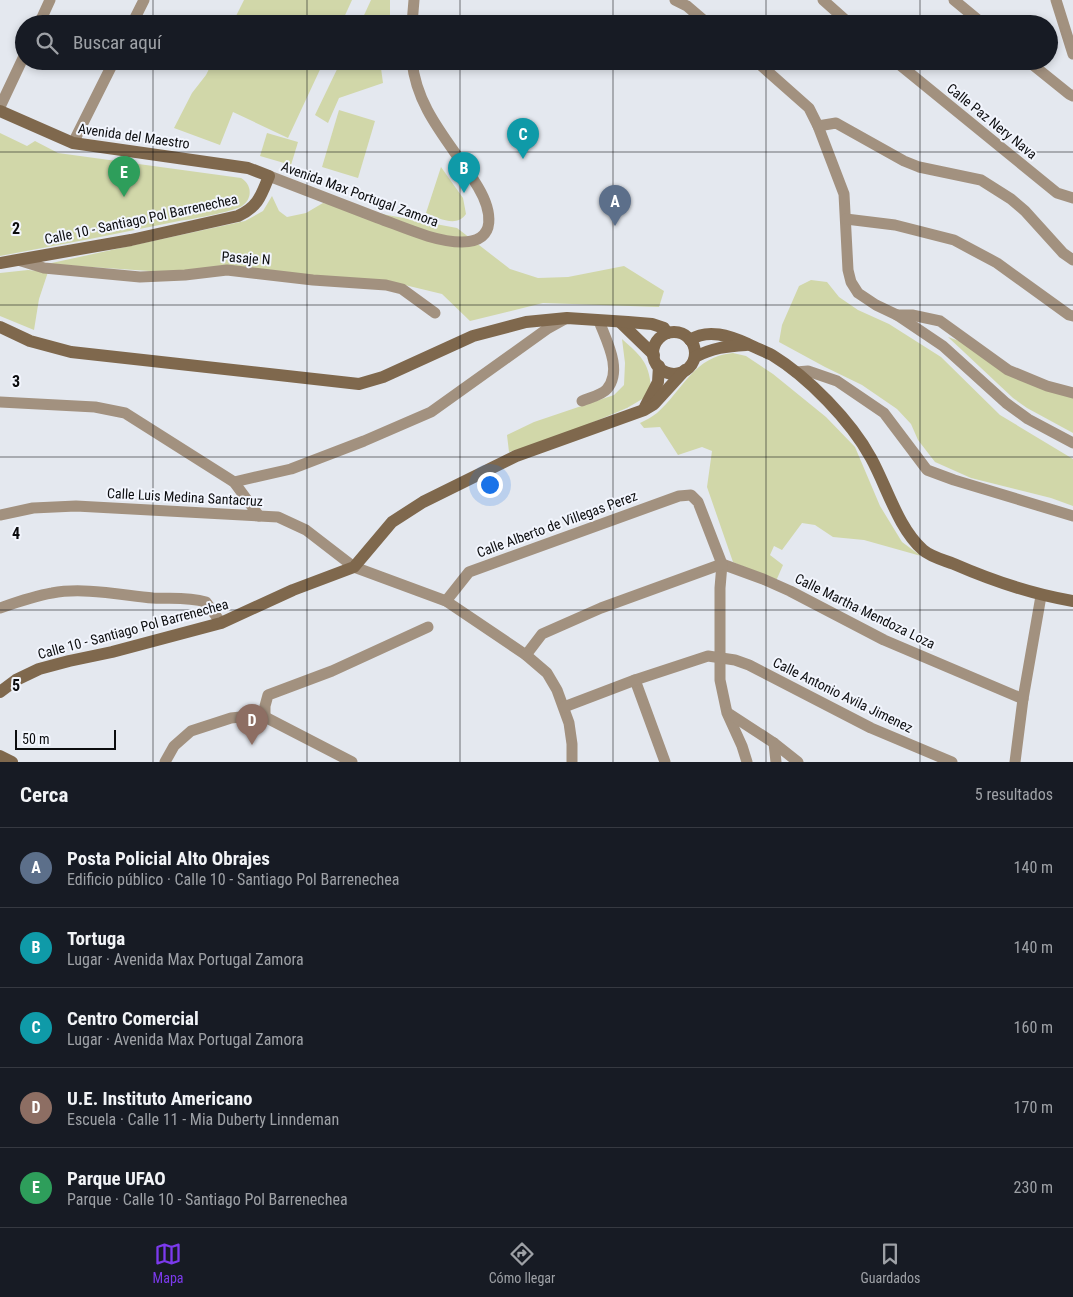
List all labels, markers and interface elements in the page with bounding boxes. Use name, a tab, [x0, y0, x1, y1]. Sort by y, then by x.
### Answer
search box	[15, 15, 1058, 70]
icon: search	[33, 29, 61, 57]
text: Buscar aquí	[73, 31, 162, 54]
street label: Calle Paz Nery Nava	[944, 80, 1040, 162]
pin: C	[507, 118, 539, 159]
street label: Avenida del Maestro	[77, 120, 191, 152]
pin: B	[448, 152, 480, 193]
pin: E	[108, 156, 140, 197]
street label: Avenida Max Portugal Zamora	[279, 158, 441, 230]
pin: A	[599, 185, 631, 226]
street label: Calle 10 - Santiago Pol Barrenechea	[43, 191, 239, 247]
text: 2	[12, 219, 20, 238]
street label: Pasaje N	[221, 248, 271, 268]
text: 3	[12, 372, 20, 391]
your location	[477, 472, 503, 498]
street label: Calle Luis Medina Santacruz	[107, 485, 263, 509]
street label: Calle Alberto de Villegas Perez	[475, 487, 639, 561]
text: 4	[12, 524, 20, 543]
street label: Calle Martha Mendoza Loza	[792, 570, 938, 652]
street label: Calle 10 - Santiago Pol Barrenechea	[36, 596, 230, 662]
street label: Calle Antonio Avila Jimenez	[770, 654, 916, 736]
text: 5	[12, 676, 20, 695]
pin: D	[236, 704, 268, 745]
scale bar	[15, 727, 116, 750]
text: 50 m	[22, 731, 50, 747]
text: Cerca	[20, 783, 68, 807]
text: 5 resultados	[975, 785, 1053, 804]
text: Posta Policial Alto Obrajes	[67, 847, 270, 870]
text: A	[31, 858, 41, 877]
text: 140 m	[1014, 858, 1053, 877]
text: Edificio público · Calle 10 - Santiago Pol Barrenechea	[67, 870, 399, 889]
text: Tortuga	[67, 927, 125, 950]
text: B	[32, 938, 40, 957]
text: 140 m	[1014, 938, 1053, 957]
text: Lugar · Avenida Max Portugal Zamora	[67, 950, 304, 969]
text: Centro Comercial	[67, 1007, 199, 1030]
text: C	[31, 1018, 41, 1037]
text: 160 m	[1014, 1018, 1053, 1037]
text: Lugar · Avenida Max Portugal Zamora	[67, 1030, 304, 1049]
text: U.E. Instituto Americano	[67, 1087, 253, 1110]
text: D	[31, 1098, 41, 1117]
text: 170 m	[1014, 1098, 1053, 1117]
text: Escuela · Calle 11 - Mia Duberty Linndeman	[67, 1110, 339, 1129]
text: Parque UFAO	[67, 1167, 166, 1190]
text: E	[32, 1178, 40, 1197]
text: 230 m	[1014, 1178, 1053, 1197]
text: Parque · Calle 10 - Santiago Pol Barrenechea	[67, 1190, 348, 1209]
tab: Mapa	[153, 1240, 184, 1286]
tab: Cómo llegar	[489, 1240, 555, 1286]
tab: Guardados	[860, 1240, 920, 1286]

